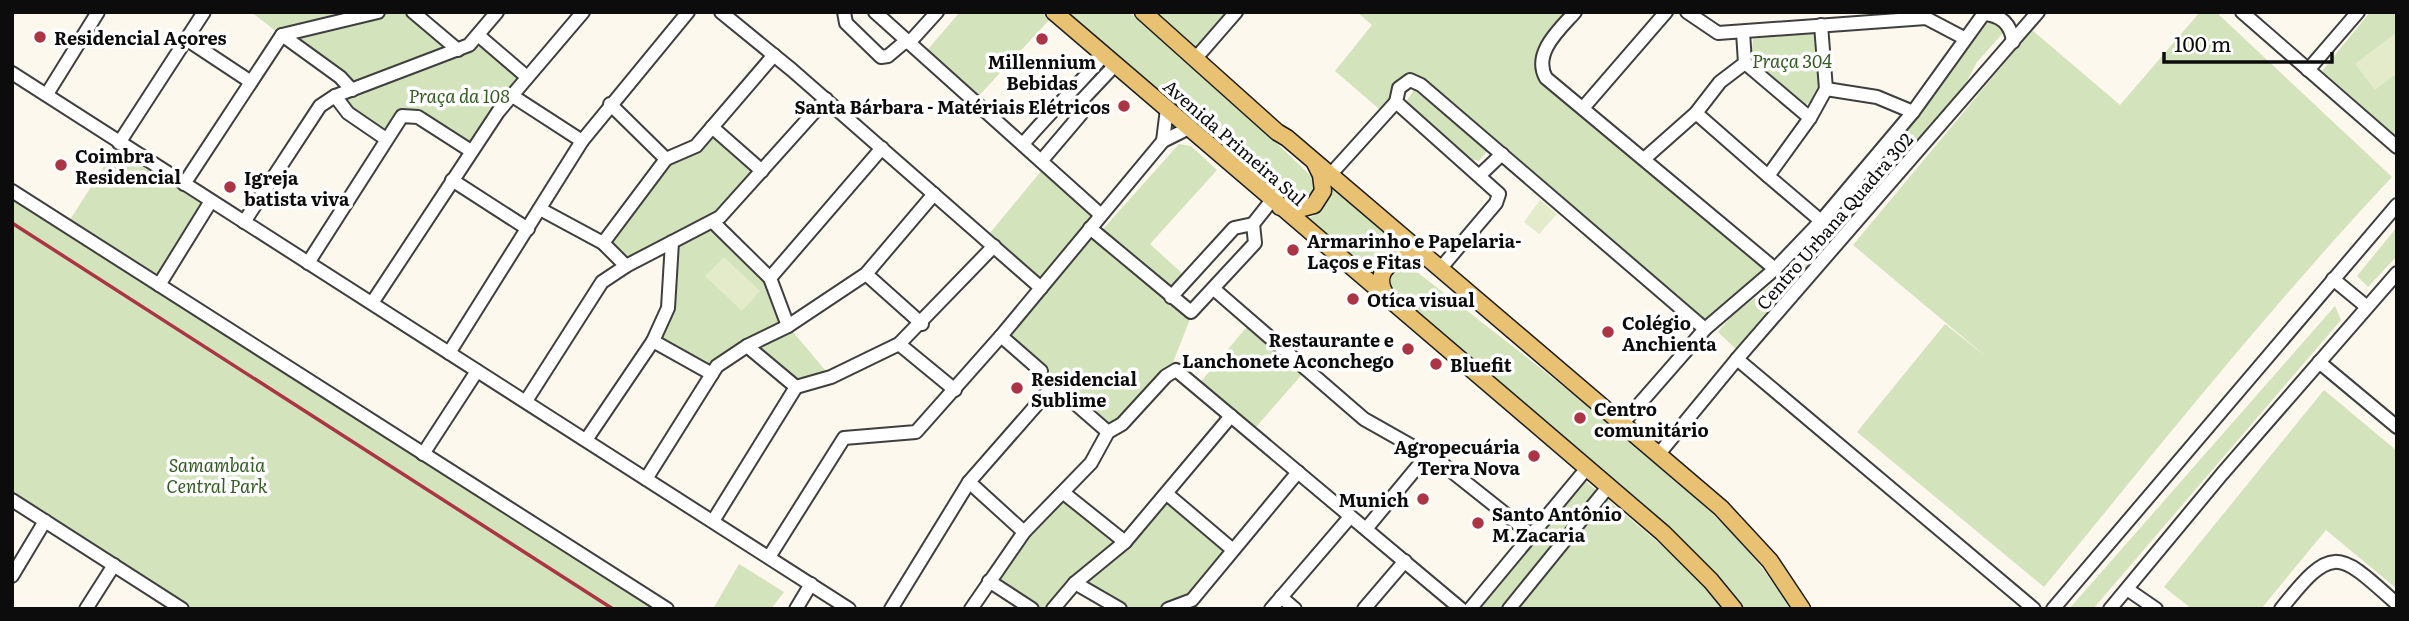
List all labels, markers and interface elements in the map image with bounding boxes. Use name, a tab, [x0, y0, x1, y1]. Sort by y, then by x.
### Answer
scale bar	[2164, 21, 2332, 65]
place label: Residencial Açores	[54, 24, 227, 51]
text: 100 m	[2174, 27, 2231, 58]
marker: Residencial Açores	[32, 29, 48, 45]
marker: Millennium Bebidas	[1034, 31, 1050, 47]
park label: Praça 304	[1752, 47, 1832, 74]
place label: Millennium Bebidas	[988, 48, 1096, 96]
street label: Avenida Primeira Sul	[1158, 72, 1312, 212]
park label: Praça da 108	[409, 82, 510, 109]
place label: Santa Bárbara - Matériais Elétricos	[795, 93, 1110, 120]
marker: Santa Bárbara - Matériais Elétricos	[1116, 98, 1132, 114]
street label: Centro Urbana Quadra 302	[1749, 126, 1919, 316]
place label: Coimbra Residencial	[75, 142, 182, 190]
marker: Coimbra Residencial	[53, 157, 69, 173]
place label: Igreja batista viva	[244, 164, 350, 212]
marker: Igreja batista viva	[222, 179, 238, 195]
place label: Armarinho e Papelaria- Laços e Fitas	[1307, 227, 1521, 275]
marker: Armarinho e Papelaria- Laços e Fitas	[1285, 242, 1301, 258]
place label: Otíca visual	[1367, 286, 1475, 313]
marker: Otíca visual	[1345, 291, 1361, 307]
place label: Colégio Anchienta	[1622, 309, 1717, 357]
marker: Colégio Anchienta	[1600, 324, 1616, 340]
place label: Restaurante e Lanchonete Aconchego	[1182, 326, 1394, 374]
marker: Restaurante e Lanchonete Aconchego	[1400, 341, 1416, 357]
place label: Bluefit	[1450, 351, 1512, 378]
marker: Bluefit	[1428, 356, 1444, 372]
place label: Residencial Sublime	[1031, 365, 1138, 413]
marker: Residencial Sublime	[1009, 380, 1025, 396]
place label: Centro comunitário	[1594, 395, 1709, 443]
marker: Centro comunitário	[1572, 410, 1588, 426]
place label: Agropecuária Terra Nova	[1394, 433, 1521, 481]
marker: Agropecuária Terra Nova	[1526, 448, 1542, 464]
park label: Samambaia Central Park	[166, 451, 268, 499]
place label: Munich	[1339, 486, 1409, 513]
marker: Munich	[1415, 491, 1431, 507]
place label: Santo Antônio M.Zacaria	[1492, 500, 1622, 548]
marker: Santo Antônio M.Zacaria	[1470, 515, 1486, 531]

